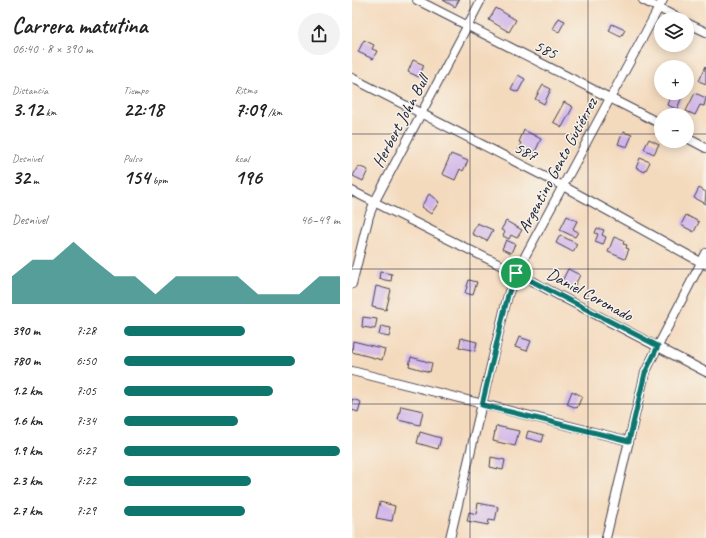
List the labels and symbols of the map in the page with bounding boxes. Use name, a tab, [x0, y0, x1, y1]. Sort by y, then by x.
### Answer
street label: 585	[531, 35, 562, 65]
street label: Herbert John Bull	[367, 69, 435, 171]
street label: Argentino Gento Gutiérrez	[513, 93, 603, 236]
street label: 587	[511, 137, 542, 167]
pin	[499, 256, 533, 290]
street label: Daniel Coronado	[543, 263, 637, 326]

